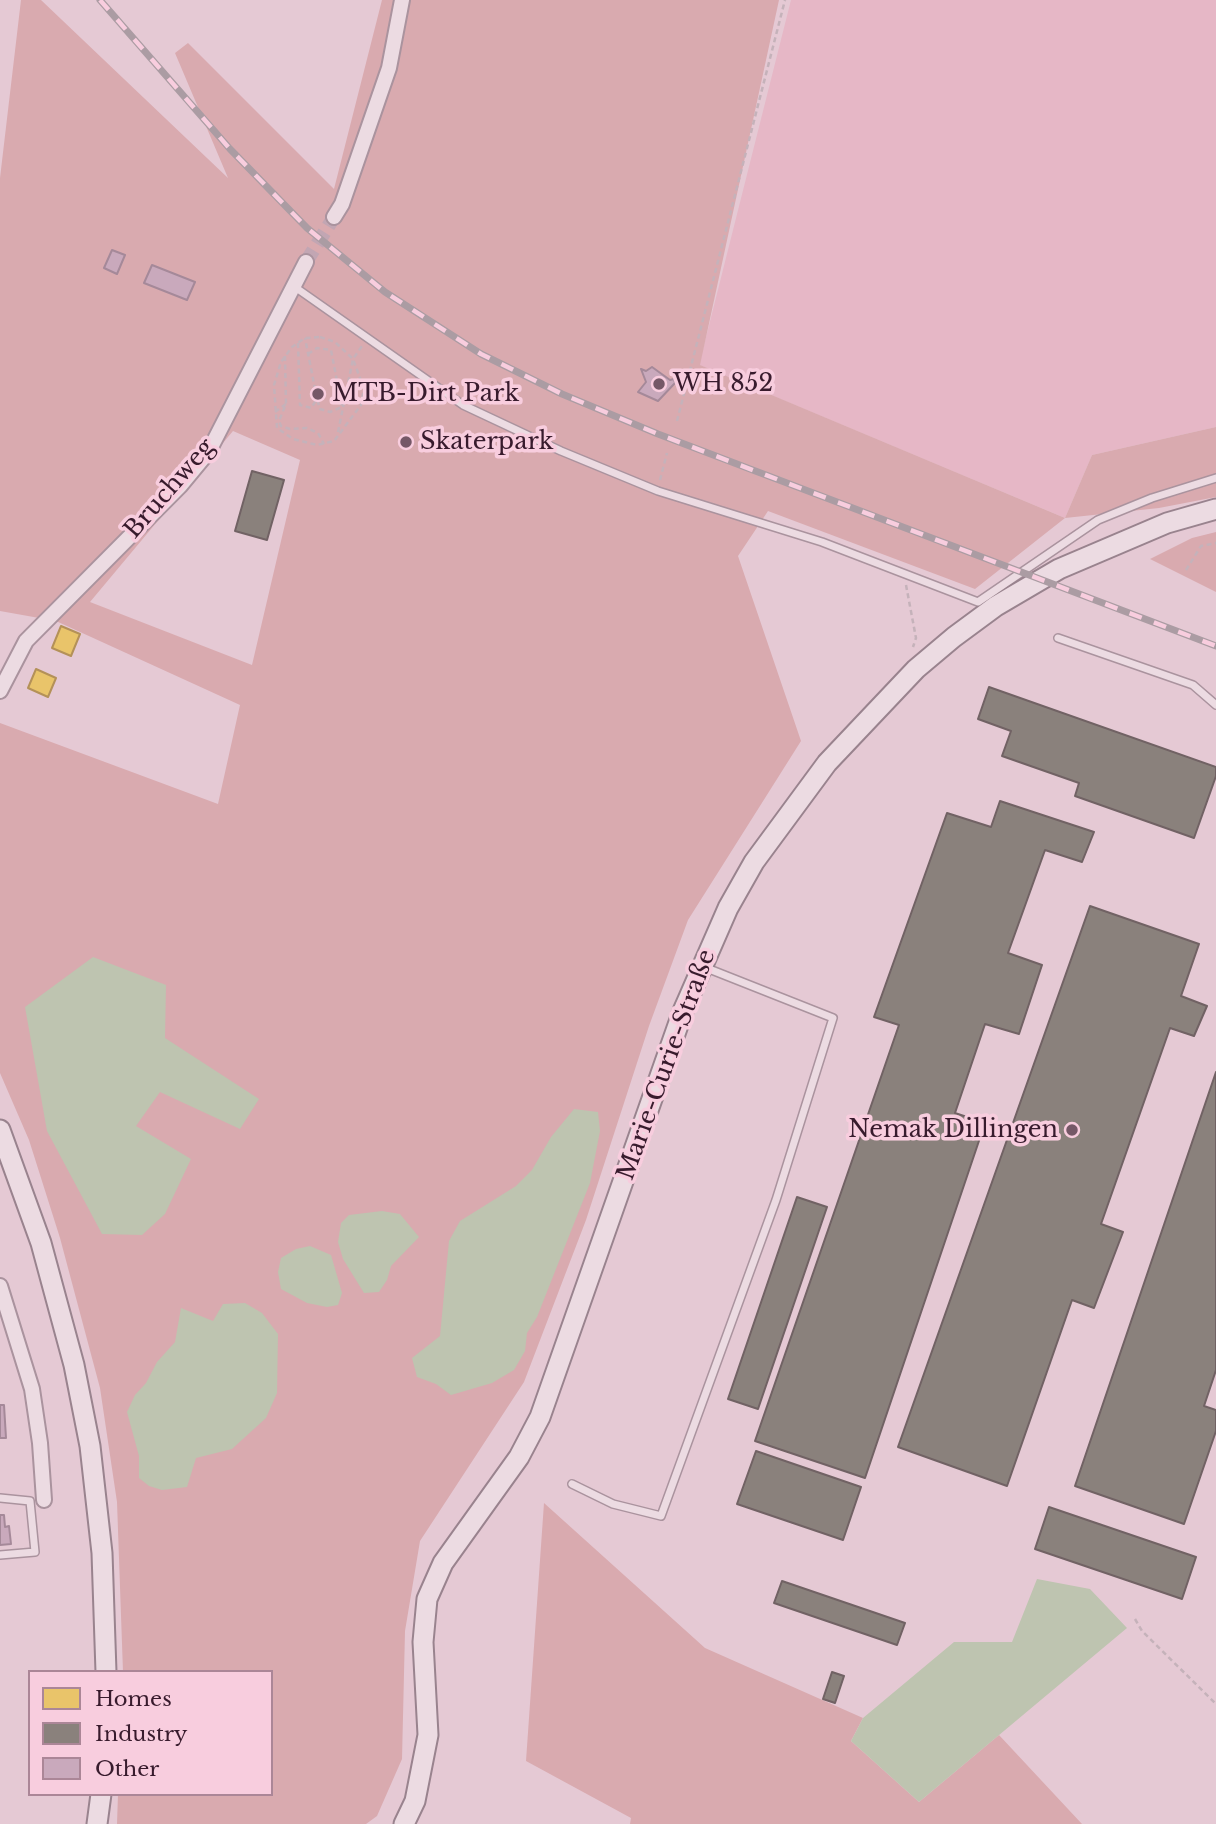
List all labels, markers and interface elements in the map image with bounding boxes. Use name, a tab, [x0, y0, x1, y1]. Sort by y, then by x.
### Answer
place label: WH 852	[673, 370, 773, 398]
marker: WH 852	[651, 376, 667, 392]
place label: MTB-Dirt Park	[332, 380, 519, 408]
marker: MTB-Dirt Park	[310, 386, 326, 402]
place label: Skaterpark	[420, 428, 554, 456]
street label: Bruchweg	[119, 433, 221, 545]
marker: Skaterpark	[398, 434, 414, 450]
street label: Marie-Curie-Straße	[612, 946, 722, 1184]
place label: Nemak Dillingen	[848, 1116, 1058, 1144]
marker: Nemak Dillingen	[1064, 1122, 1080, 1138]
legend	[28, 1670, 273, 1796]
text: Homes	[95, 1686, 172, 1712]
text: Industry	[95, 1721, 187, 1747]
text: Other	[95, 1756, 159, 1782]

